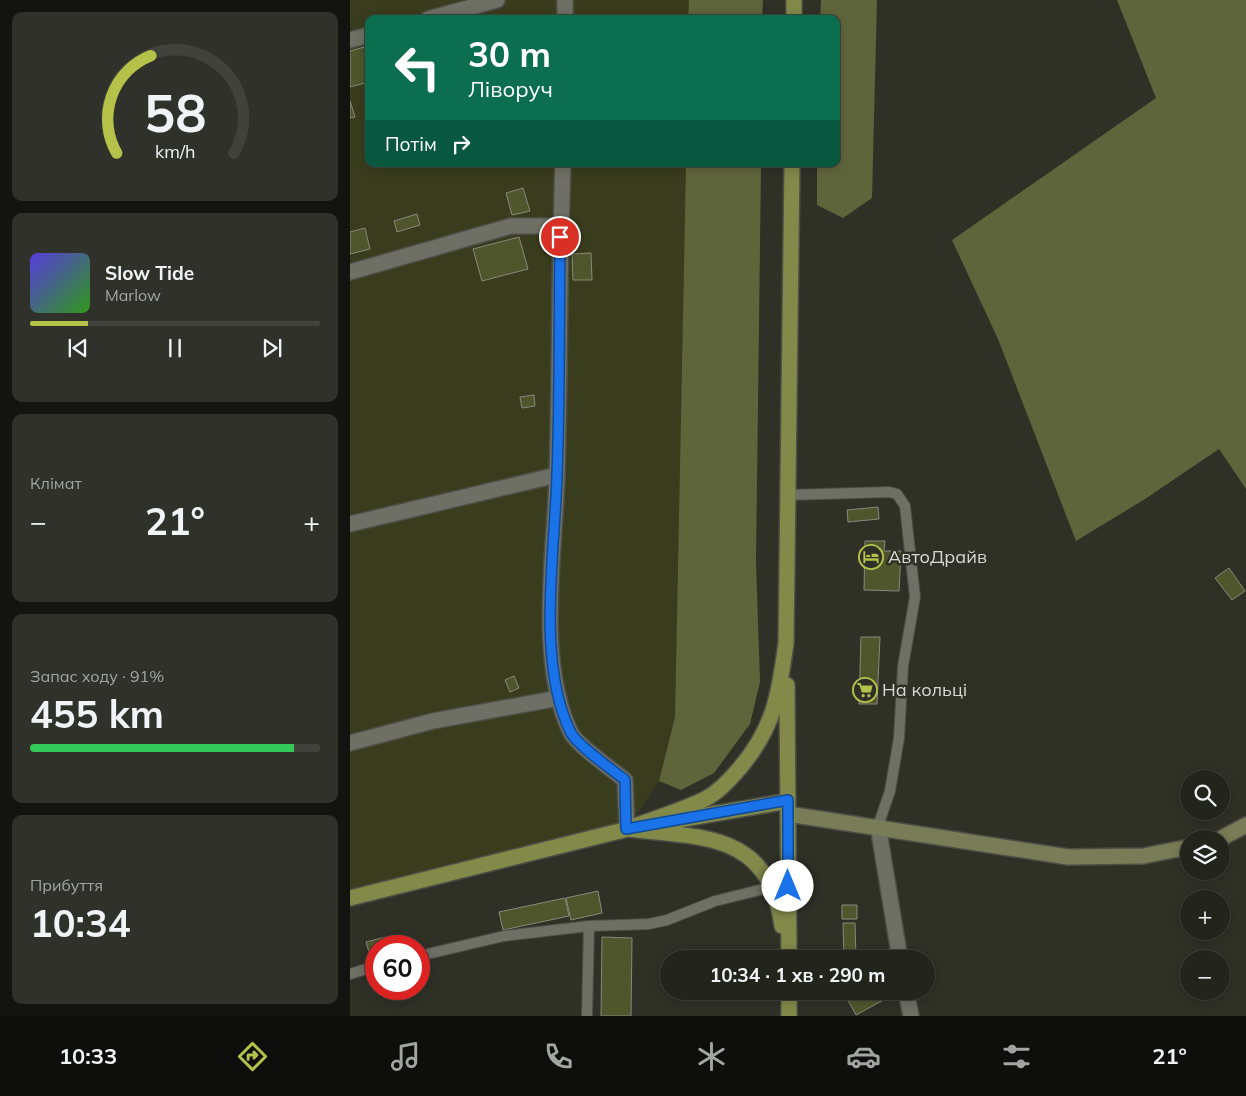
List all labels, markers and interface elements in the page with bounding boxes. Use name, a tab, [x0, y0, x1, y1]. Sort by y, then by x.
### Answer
text: 30 m	[468, 32, 551, 76]
icon: left	[385, 35, 450, 100]
text: Ліворуч	[468, 75, 553, 103]
text: 58	[144, 80, 206, 145]
icon: right	[447, 130, 475, 158]
text: Потім	[385, 132, 437, 156]
text: km/h	[155, 140, 195, 162]
pin	[539, 216, 581, 258]
icon: arrive	[546, 223, 574, 251]
text: Slow Tide	[105, 261, 194, 285]
text: Marlow	[105, 285, 161, 305]
icon: previous	[64, 334, 92, 362]
icon: pause	[161, 334, 189, 362]
icon: next	[258, 334, 286, 362]
text: Клімат	[30, 473, 82, 493]
text: 21°	[145, 497, 205, 545]
text: −	[30, 504, 47, 539]
text: +	[303, 504, 320, 539]
hotel icon: АвтоДрайв	[858, 544, 884, 570]
place label: АвтоДрайв	[888, 545, 987, 568]
text: Запас ходу · 91%	[30, 666, 164, 686]
supermarket icon: На кольці	[852, 677, 878, 703]
place label: На кольці	[882, 678, 967, 701]
text: 455 km	[30, 690, 164, 738]
map controls	[1180, 770, 1230, 1000]
button: search	[1180, 770, 1230, 820]
button: layers	[1180, 830, 1230, 880]
position arrow	[761, 859, 813, 911]
text: Прибуття	[30, 875, 103, 895]
button: +	[1180, 890, 1230, 940]
text: 10:34	[30, 899, 131, 947]
speed limit sign: 60	[365, 935, 430, 1000]
button: −	[1180, 950, 1230, 1000]
text: 10:34 · 1 хв · 290 m	[710, 963, 885, 987]
icon: directions	[235, 1039, 270, 1074]
icon: music	[388, 1039, 423, 1074]
icon: phone	[541, 1039, 576, 1074]
icon: climate	[694, 1039, 729, 1074]
icon: car	[846, 1039, 881, 1074]
icon: filters	[999, 1039, 1034, 1074]
text: 10:33	[59, 1042, 117, 1070]
text: 21°	[1152, 1042, 1187, 1070]

